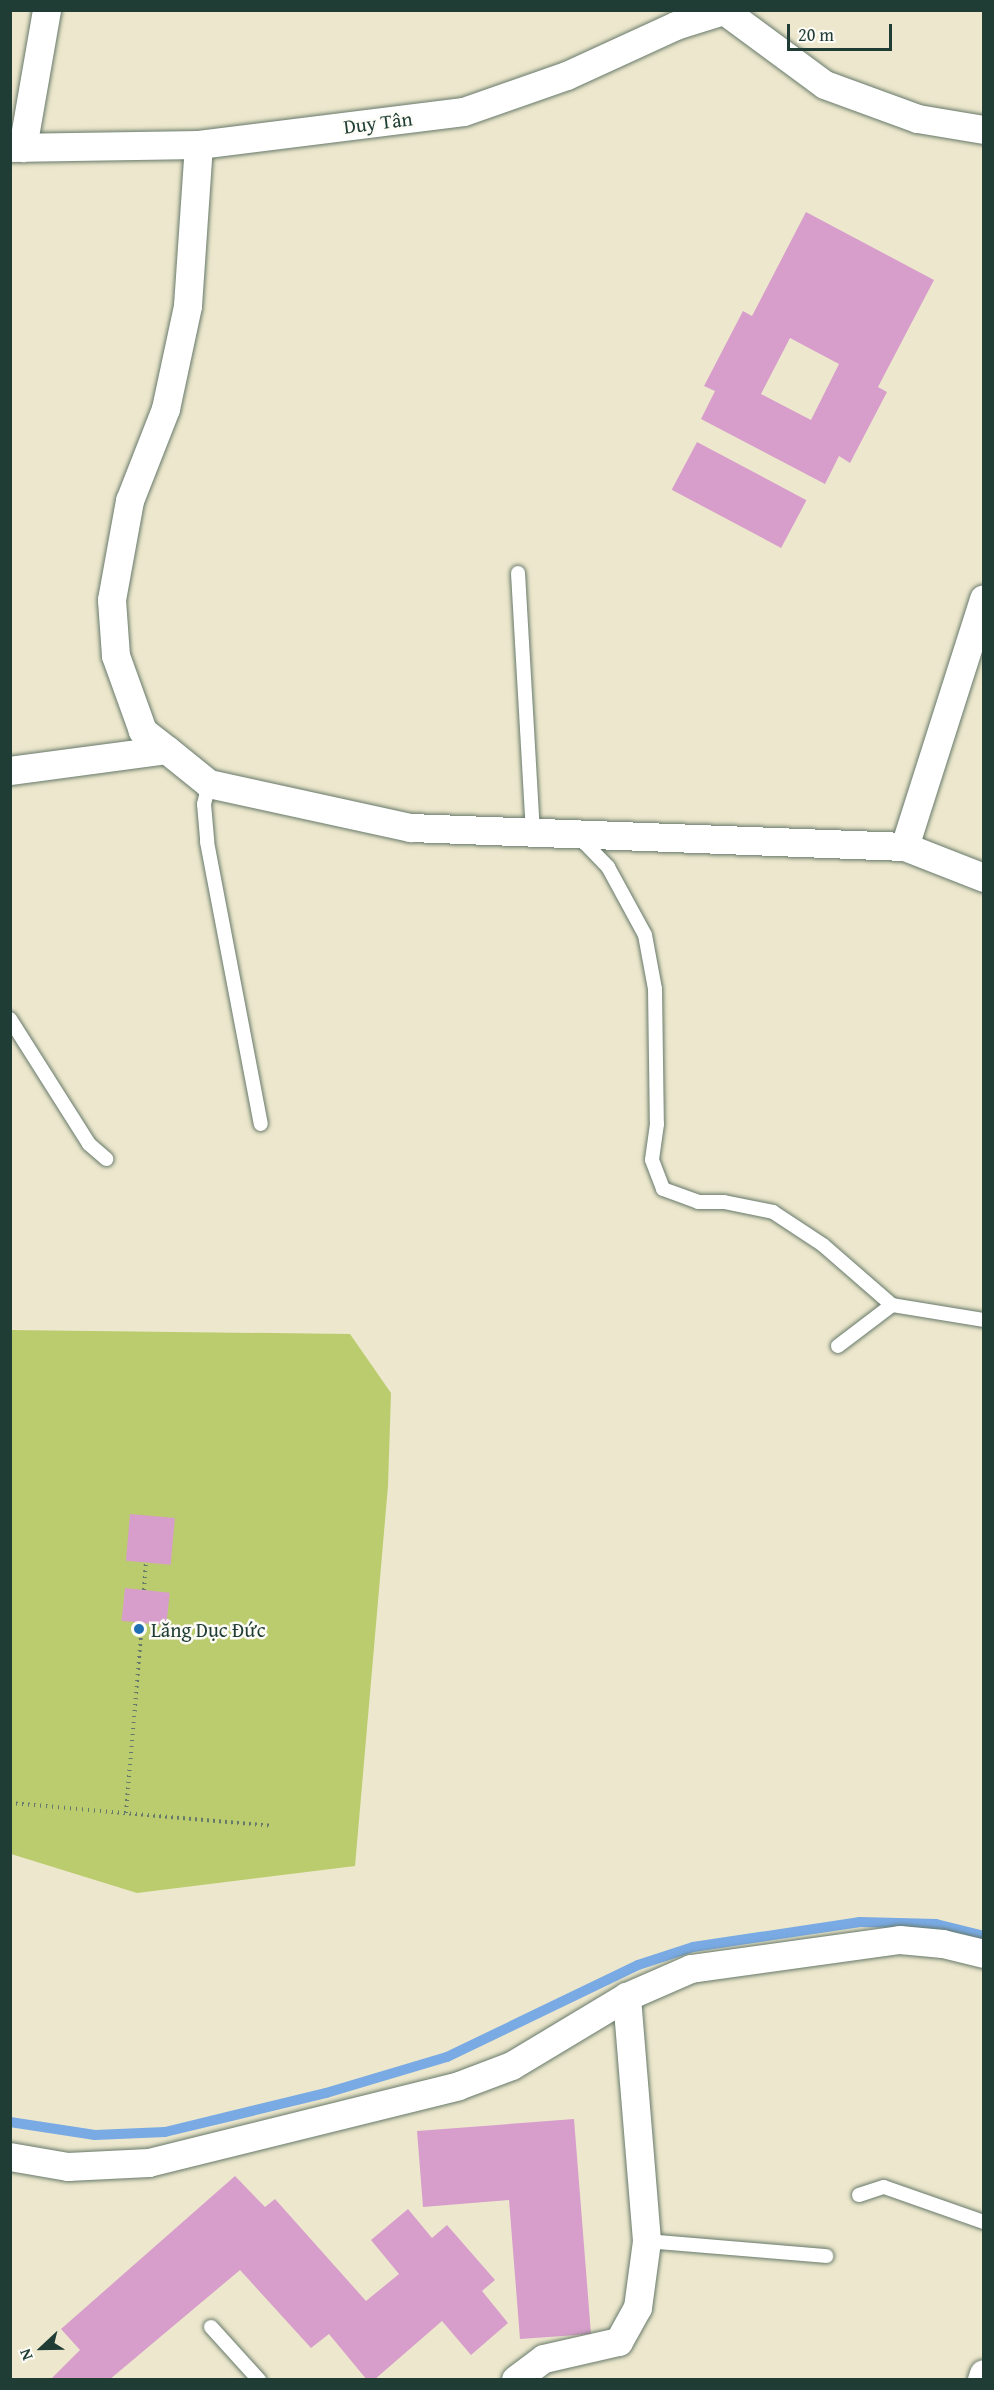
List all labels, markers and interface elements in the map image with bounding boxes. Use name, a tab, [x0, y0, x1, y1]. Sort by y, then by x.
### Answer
scale bar	[790, 12, 895, 50]
text: 20 m	[798, 21, 834, 48]
street label: Duy Tân	[342, 106, 414, 138]
place label: Lăng Dục Đức	[151, 1617, 266, 1641]
marker: Lăng Dục Đức	[132, 1622, 146, 1636]
north arrow	[12, 2318, 72, 2378]
text: N	[12, 2345, 38, 2364]

